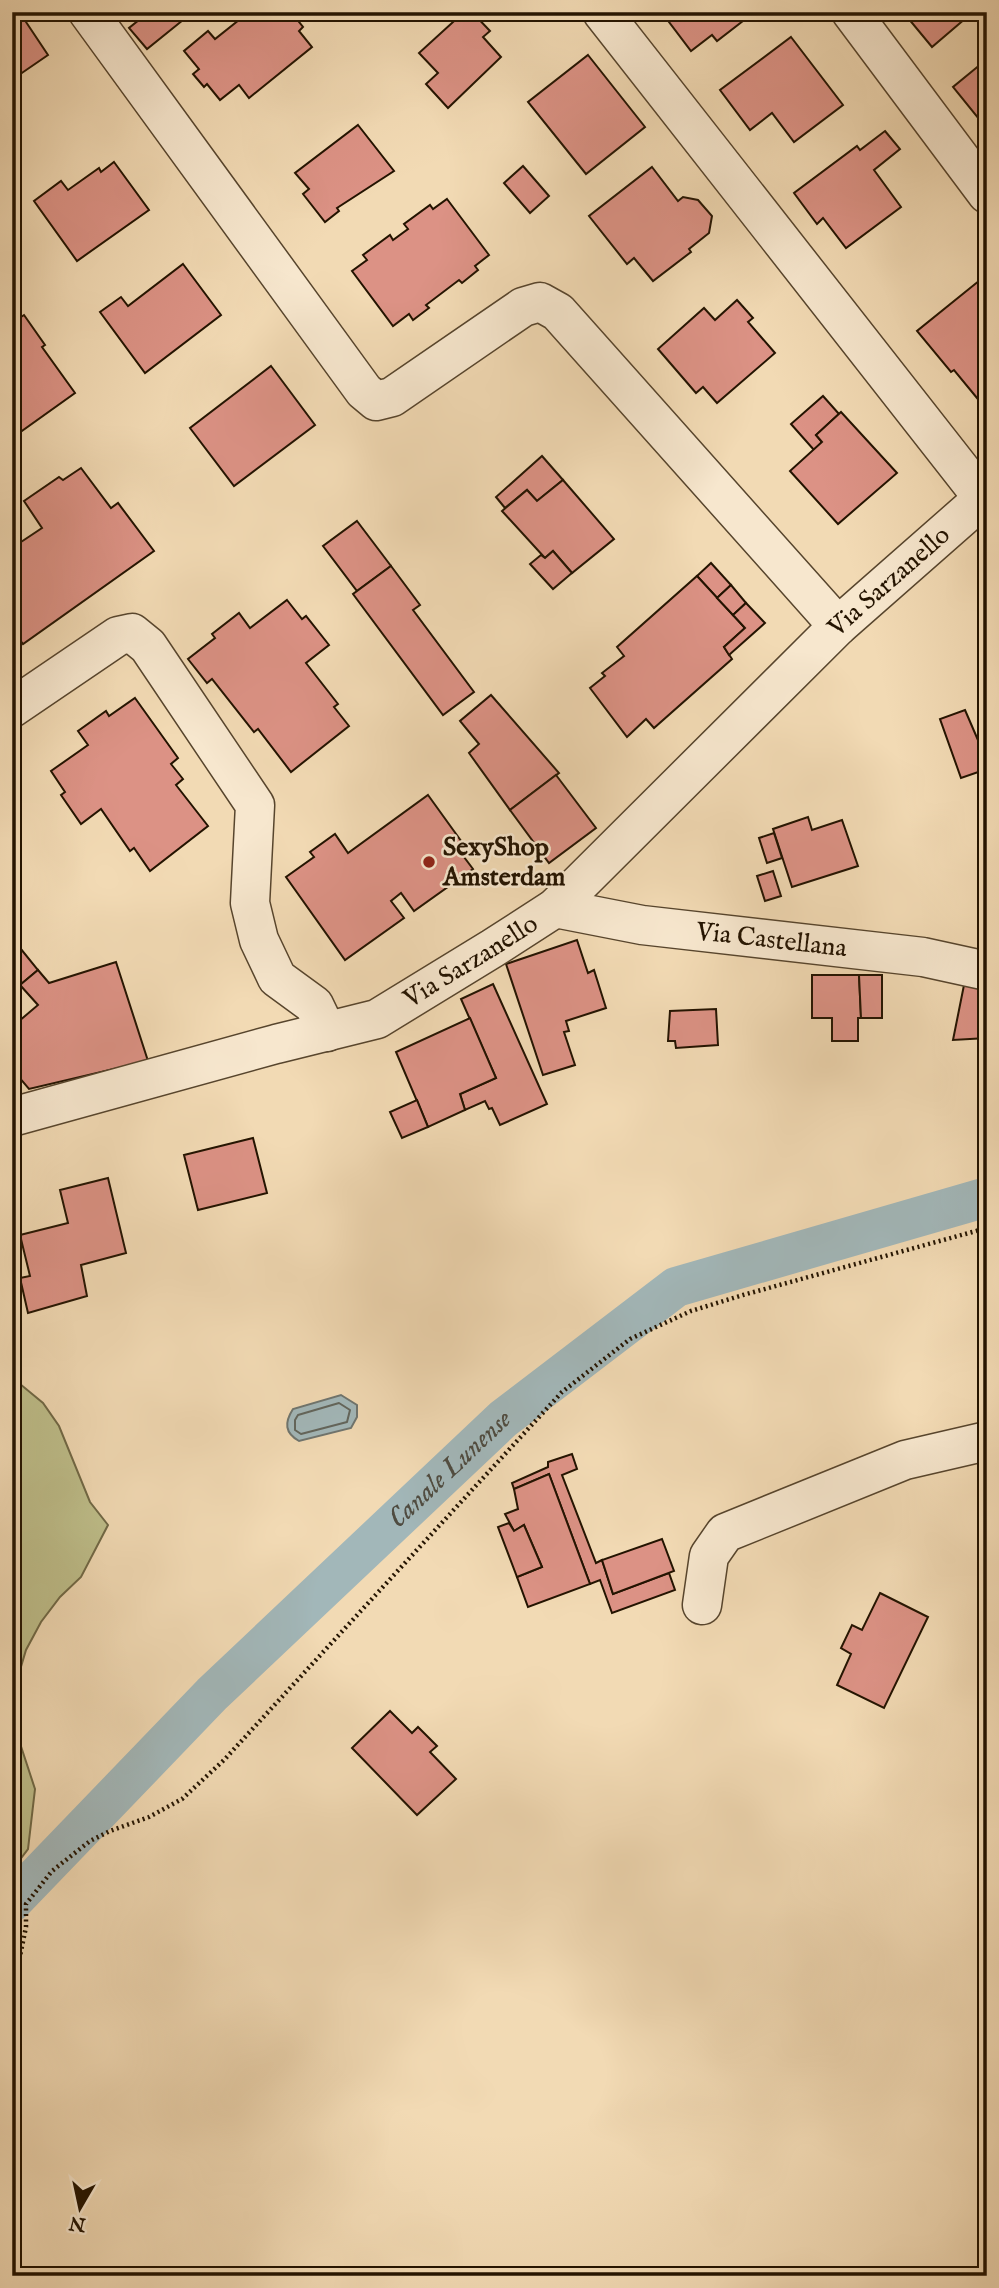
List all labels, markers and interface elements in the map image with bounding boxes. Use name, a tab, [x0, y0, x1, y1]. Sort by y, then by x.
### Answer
street label: Via Sarzanello	[820, 519, 957, 645]
place label: SexyShop Amsterdam	[442, 831, 565, 894]
marker: SexyShop Amsterdam	[421, 854, 437, 870]
street label: Via Sarzanello	[396, 907, 544, 1016]
street label: Via Castellana	[693, 915, 849, 965]
water label: Canale Lunense	[381, 1401, 519, 1536]
north arrow	[46, 2172, 116, 2242]
text: N	[67, 2210, 89, 2236]

